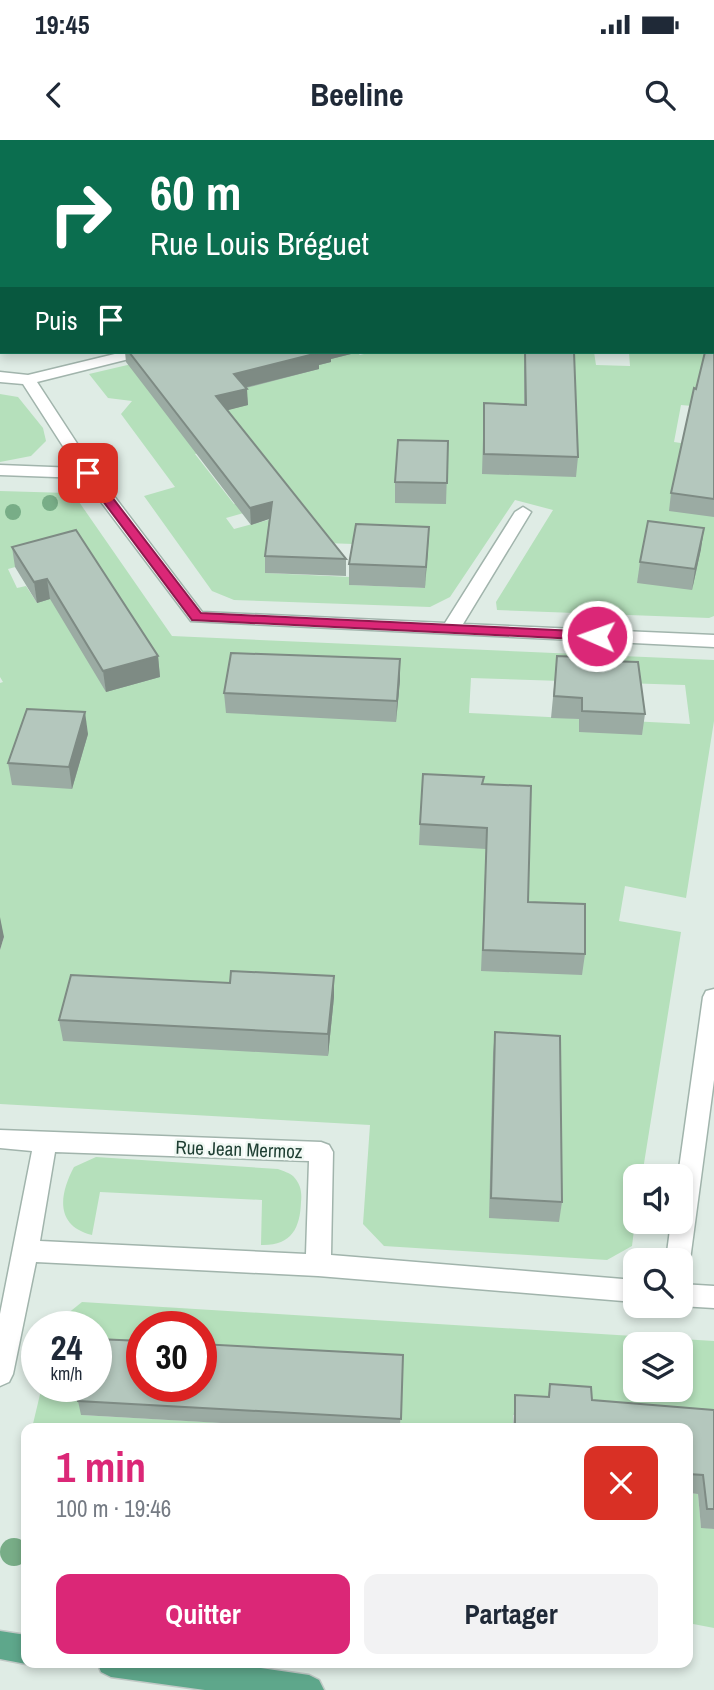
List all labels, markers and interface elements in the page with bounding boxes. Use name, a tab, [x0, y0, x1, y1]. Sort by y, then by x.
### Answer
text: 19:45	[35, 7, 90, 42]
text: Beeline	[310, 73, 404, 116]
icon: back	[35, 76, 73, 114]
icon: search	[641, 76, 679, 114]
text: 60 m	[150, 159, 242, 225]
icon: right	[35, 168, 126, 259]
text: Rue Louis Bréguet	[150, 222, 369, 265]
icon: arrive	[92, 301, 130, 339]
text: Puis	[35, 303, 78, 338]
pin	[58, 443, 118, 503]
icon: arrive	[69, 454, 107, 492]
position arrow	[560, 599, 634, 673]
street label: Rue Jean Mermoz	[175, 1134, 303, 1164]
map controls	[623, 1164, 693, 1402]
button: sound	[623, 1164, 693, 1234]
button: search	[623, 1248, 693, 1318]
speed limit sign: 30	[126, 1311, 217, 1402]
text: 24	[51, 1324, 82, 1371]
button: layers	[623, 1332, 693, 1402]
text: km/h	[51, 1361, 83, 1386]
text: 1 min	[56, 1439, 146, 1495]
button: close	[584, 1446, 658, 1520]
text: 100 m · 19:46	[56, 1493, 171, 1524]
button: Quitter	[56, 1574, 350, 1654]
button: Partager	[364, 1574, 658, 1654]

